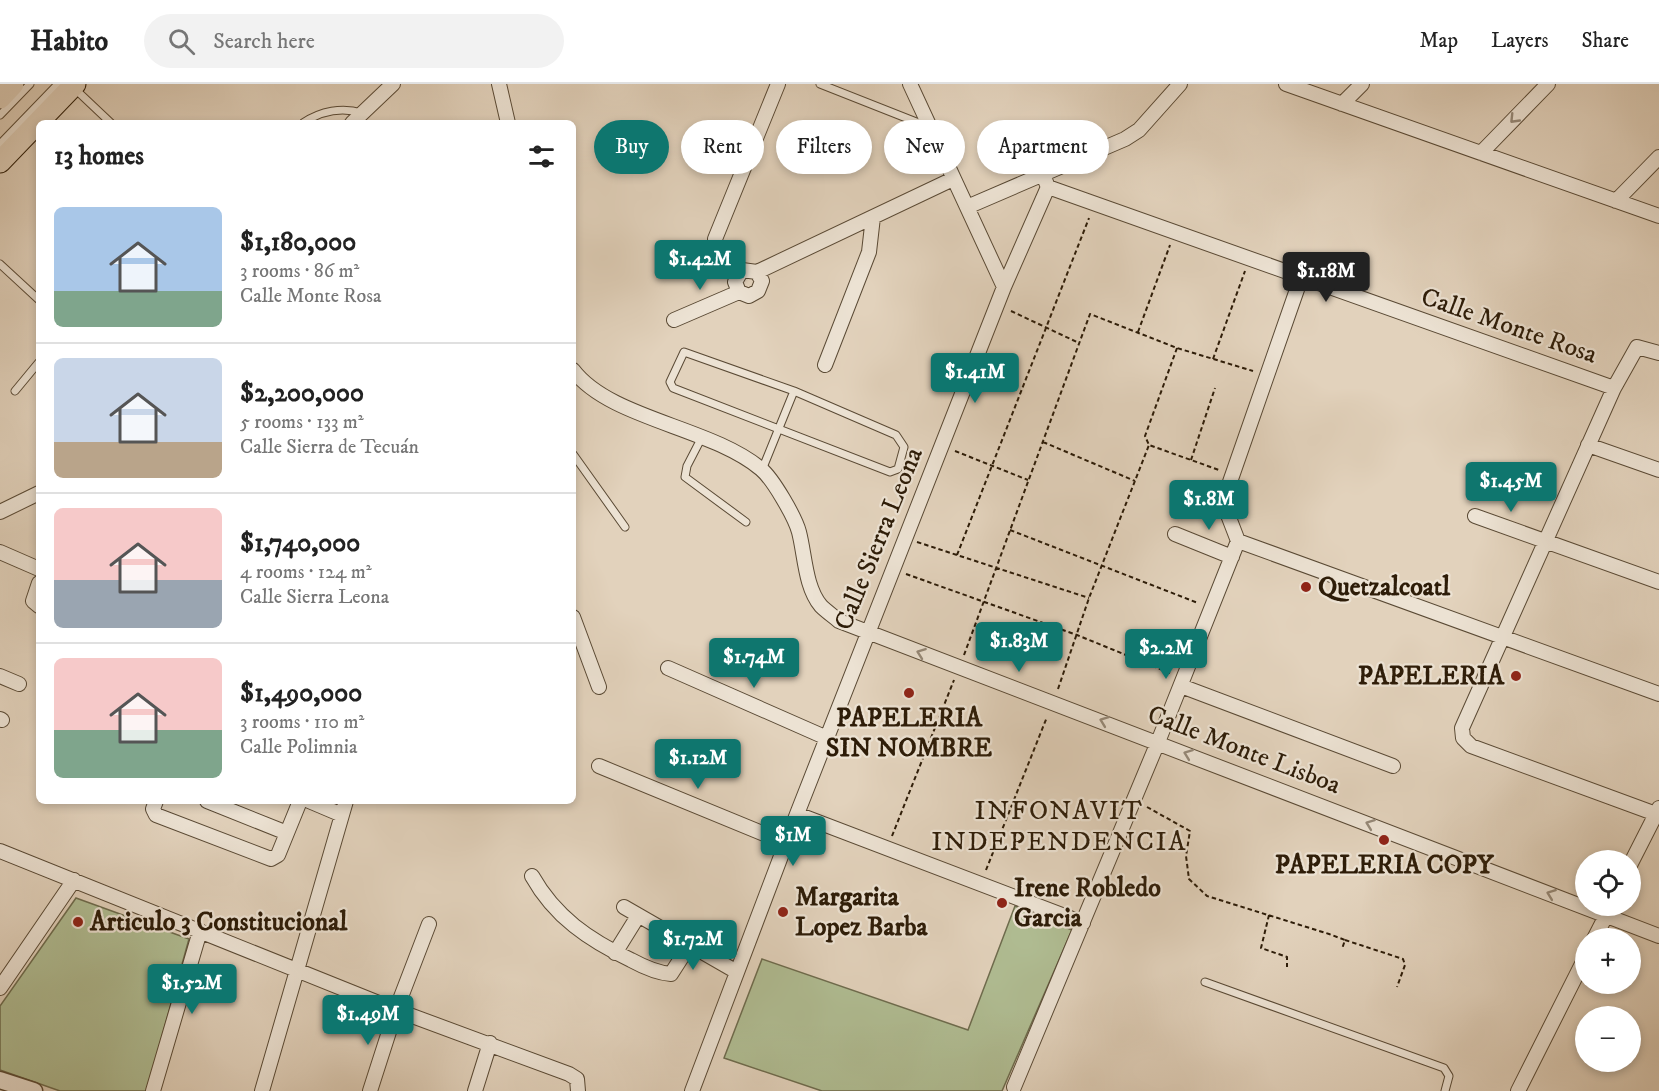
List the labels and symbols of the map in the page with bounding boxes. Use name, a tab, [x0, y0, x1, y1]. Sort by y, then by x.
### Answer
one-way arrow	[1510, 112, 1521, 122]
pin: $1.42M	[651, 240, 749, 291]
pin: $1.18M	[1277, 252, 1375, 303]
street label: Calle Monte Rosa	[1417, 280, 1601, 372]
pin: $1.41M	[926, 353, 1024, 404]
street label: Calle Sierra Leona	[827, 443, 931, 635]
pin: $1.45M	[1462, 462, 1560, 513]
pin: $1.8M	[1167, 480, 1251, 531]
place label: Quetzalcoatl	[1318, 571, 1451, 604]
marker: Quetzalcoatl	[1299, 580, 1313, 594]
pin: $1.83M	[970, 622, 1068, 673]
pin: $2.2M	[1124, 629, 1208, 680]
pin: $1.74M	[705, 638, 803, 689]
one-way arrow	[916, 648, 927, 661]
place label: PAPELERIA	[1358, 660, 1505, 693]
marker: PAPELERIA	[1509, 669, 1523, 683]
marker: PAPELERIA SIN NOMBRE	[902, 686, 916, 700]
street label: Calle Monte Lisboa	[1143, 698, 1345, 802]
place label: PAPELERIA SIN NOMBRE	[826, 702, 992, 765]
one-way arrow	[1099, 716, 1110, 728]
pin: $1.12M	[649, 739, 747, 790]
one-way arrow	[1183, 748, 1193, 761]
district label: INFONAVIT INDEPENDENCIA	[931, 794, 1187, 859]
pin: $1M	[764, 816, 822, 867]
one-way arrow	[1365, 819, 1376, 831]
marker: PAPELERIA COPY	[1377, 833, 1391, 847]
place label: PAPELERIA COPY	[1275, 849, 1495, 882]
place label: Irene Robledo Garcia	[1014, 872, 1161, 935]
place label: Margarita Lopez Barba	[795, 881, 928, 944]
one-way arrow	[1547, 889, 1558, 901]
marker: Irene Robledo Garcia	[995, 896, 1009, 910]
marker: Margarita Lopez Barba	[776, 905, 790, 919]
place label: Articulo 3 Constitucional	[89, 906, 348, 939]
marker: Articulo 3 Constitucional	[71, 915, 85, 929]
pin: $1.72M	[644, 920, 742, 971]
pin: $1.52M	[143, 964, 241, 1015]
pin: $1.49M	[319, 995, 417, 1046]

